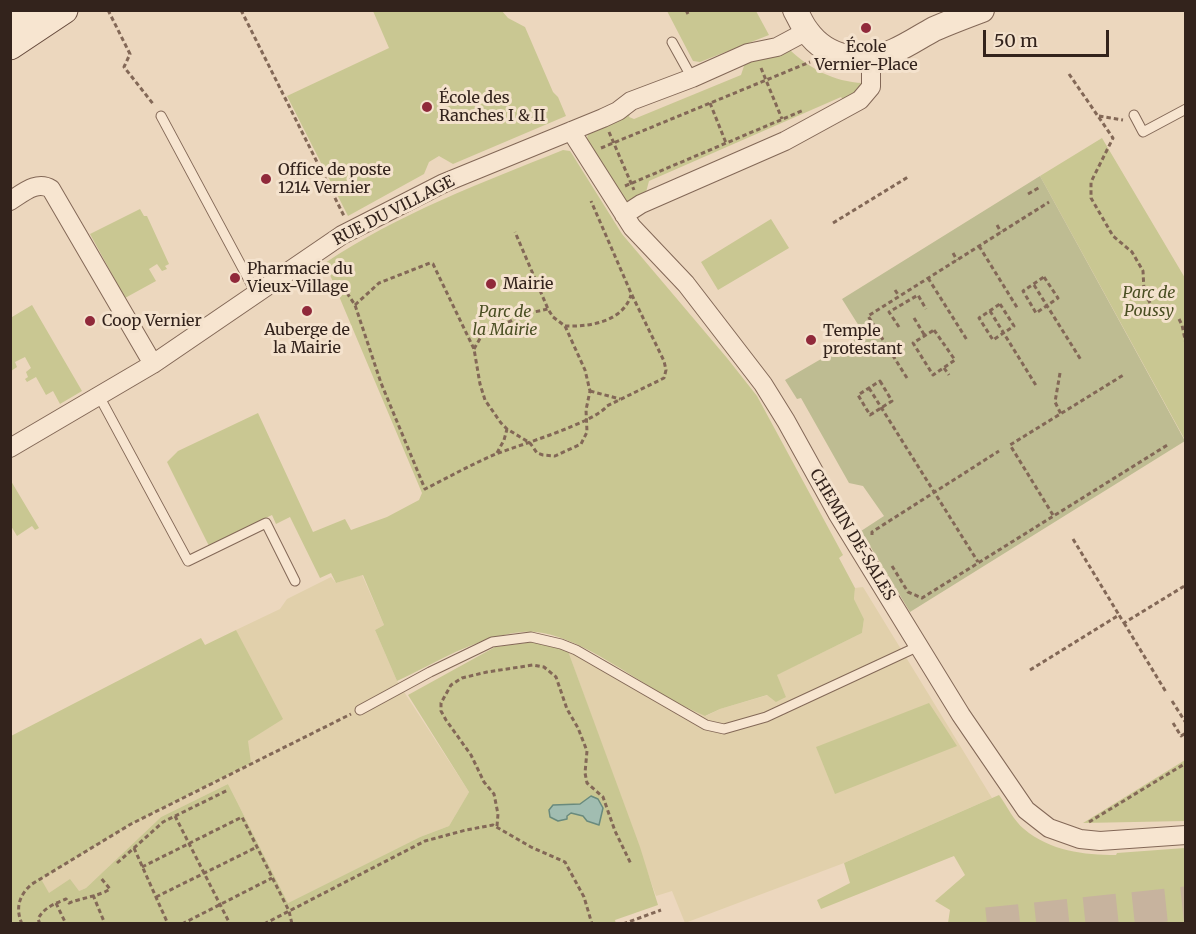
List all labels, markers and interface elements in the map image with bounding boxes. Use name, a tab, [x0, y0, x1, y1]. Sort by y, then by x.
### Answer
scale bar	[986, 18, 1112, 56]
marker: École Vernier-Place	[859, 21, 873, 35]
text: 50 m	[994, 29, 1038, 52]
place label: École Vernier-Place	[814, 37, 918, 75]
place label: École des Ranches I & II	[439, 88, 546, 126]
marker: École des Ranches I & II	[420, 100, 434, 114]
place label: Office de poste 1214 Vernier	[278, 160, 391, 198]
marker: Office de poste 1214 Vernier	[259, 172, 273, 186]
street label: RUE DU VILLAGE	[330, 172, 458, 250]
place label: Pharmacie du Vieux-Village	[247, 259, 353, 297]
marker: Pharmacie du Vieux-Village	[228, 271, 242, 285]
place label: Mairie	[503, 274, 553, 294]
marker: Mairie	[484, 277, 498, 291]
park label: Parc de Poussy	[1122, 283, 1176, 321]
park label: Parc de la Mairie	[473, 302, 537, 340]
marker: Auberge de la Mairie	[300, 304, 314, 318]
place label: Coop Vernier	[102, 311, 202, 331]
marker: Coop Vernier	[83, 314, 97, 328]
place label: Auberge de la Mairie	[264, 320, 350, 358]
place label: Temple protestant	[823, 321, 903, 359]
marker: Temple protestant	[804, 333, 818, 347]
street label: CHEMIN DE-SALES	[805, 466, 899, 604]

